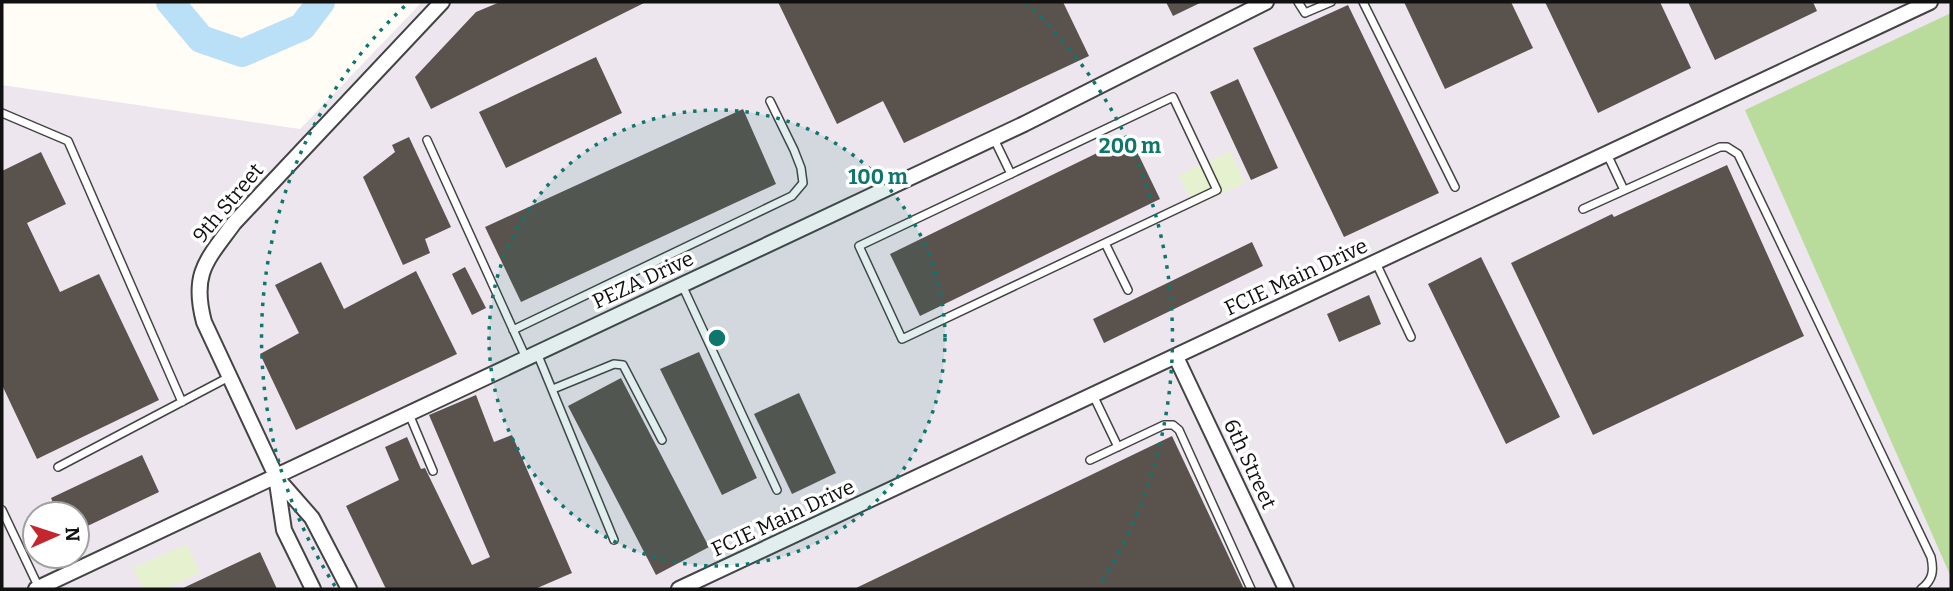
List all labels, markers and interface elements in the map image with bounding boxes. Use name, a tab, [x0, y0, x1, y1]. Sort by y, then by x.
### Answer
text: 200 m	[1099, 133, 1161, 159]
street label: 9th Street	[187, 157, 269, 248]
text: 100 m	[848, 164, 908, 190]
street label: FCIE Main Drive	[1220, 232, 1372, 322]
street label: PEZA Drive	[588, 245, 698, 315]
centre of rings	[705, 326, 729, 350]
street label: 6th Street	[1218, 415, 1282, 513]
street label: FCIE Main Drive	[707, 473, 859, 563]
north arrow	[21, 500, 91, 570]
text: N	[61, 526, 84, 542]

